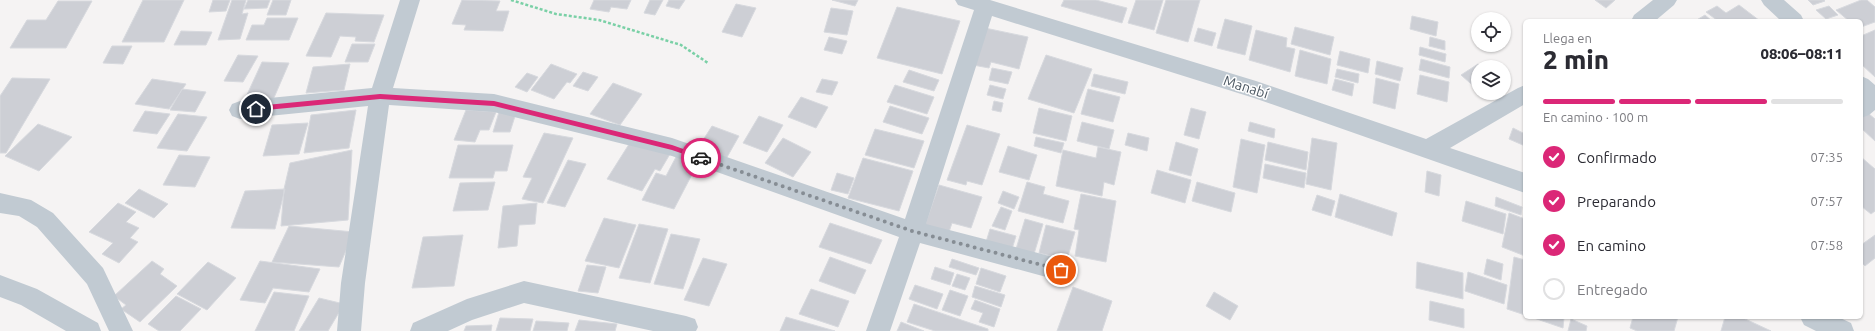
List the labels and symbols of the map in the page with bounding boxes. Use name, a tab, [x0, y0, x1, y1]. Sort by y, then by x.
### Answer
street label: Manabí	[1222, 72, 1271, 102]
pin	[239, 92, 273, 126]
courier	[681, 138, 721, 178]
pin	[1044, 253, 1078, 287]

